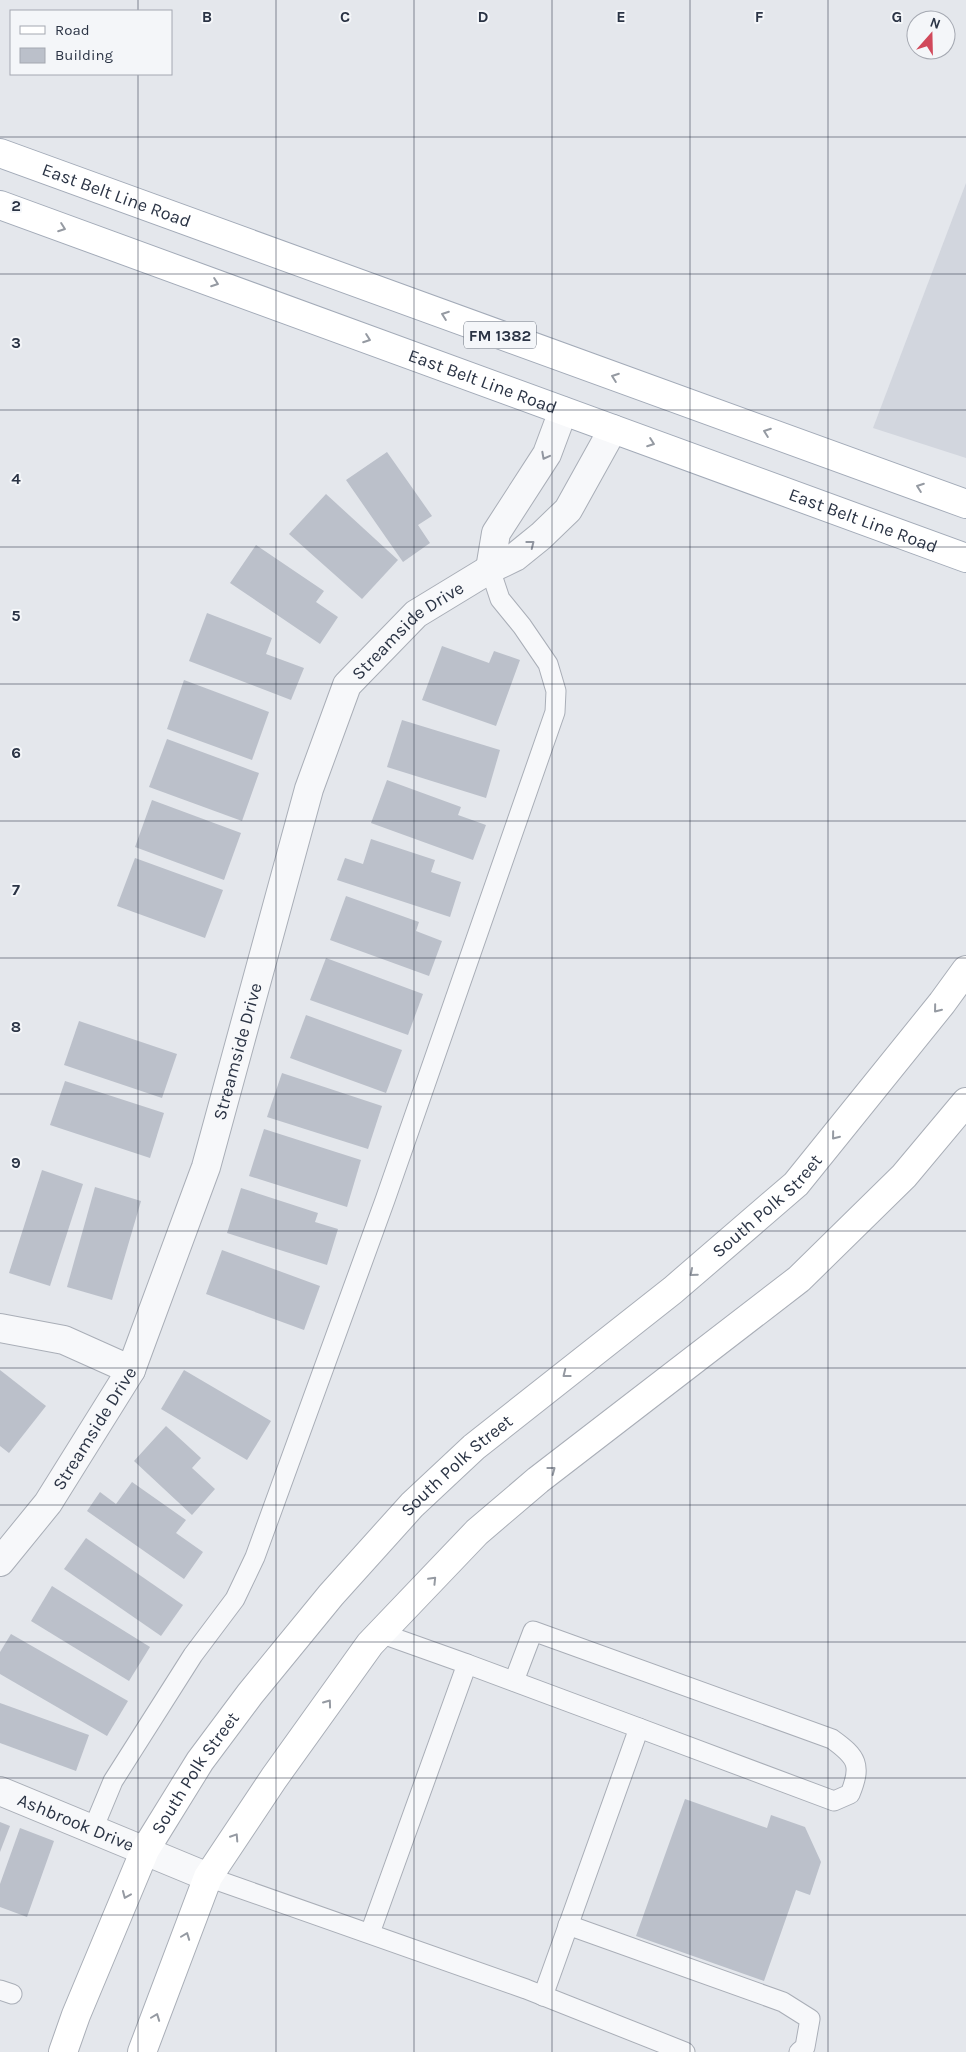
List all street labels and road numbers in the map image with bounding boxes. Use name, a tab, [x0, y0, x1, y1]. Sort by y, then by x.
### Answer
street label: East Belt Line Road	[39, 158, 194, 232]
road number: FM 1382	[464, 322, 536, 348]
street label: East Belt Line Road	[405, 344, 560, 419]
street label: East Belt Line Road	[786, 483, 941, 558]
street label: Streamside Drive	[347, 577, 468, 684]
street label: Streamside Drive	[208, 980, 267, 1123]
street label: South Polk Street	[708, 1150, 827, 1262]
street label: Streamside Drive	[48, 1363, 141, 1494]
street label: South Polk Street	[396, 1410, 517, 1521]
street label: South Polk Street	[147, 1707, 244, 1838]
street label: Ashbrook Drive	[14, 1788, 137, 1856]

